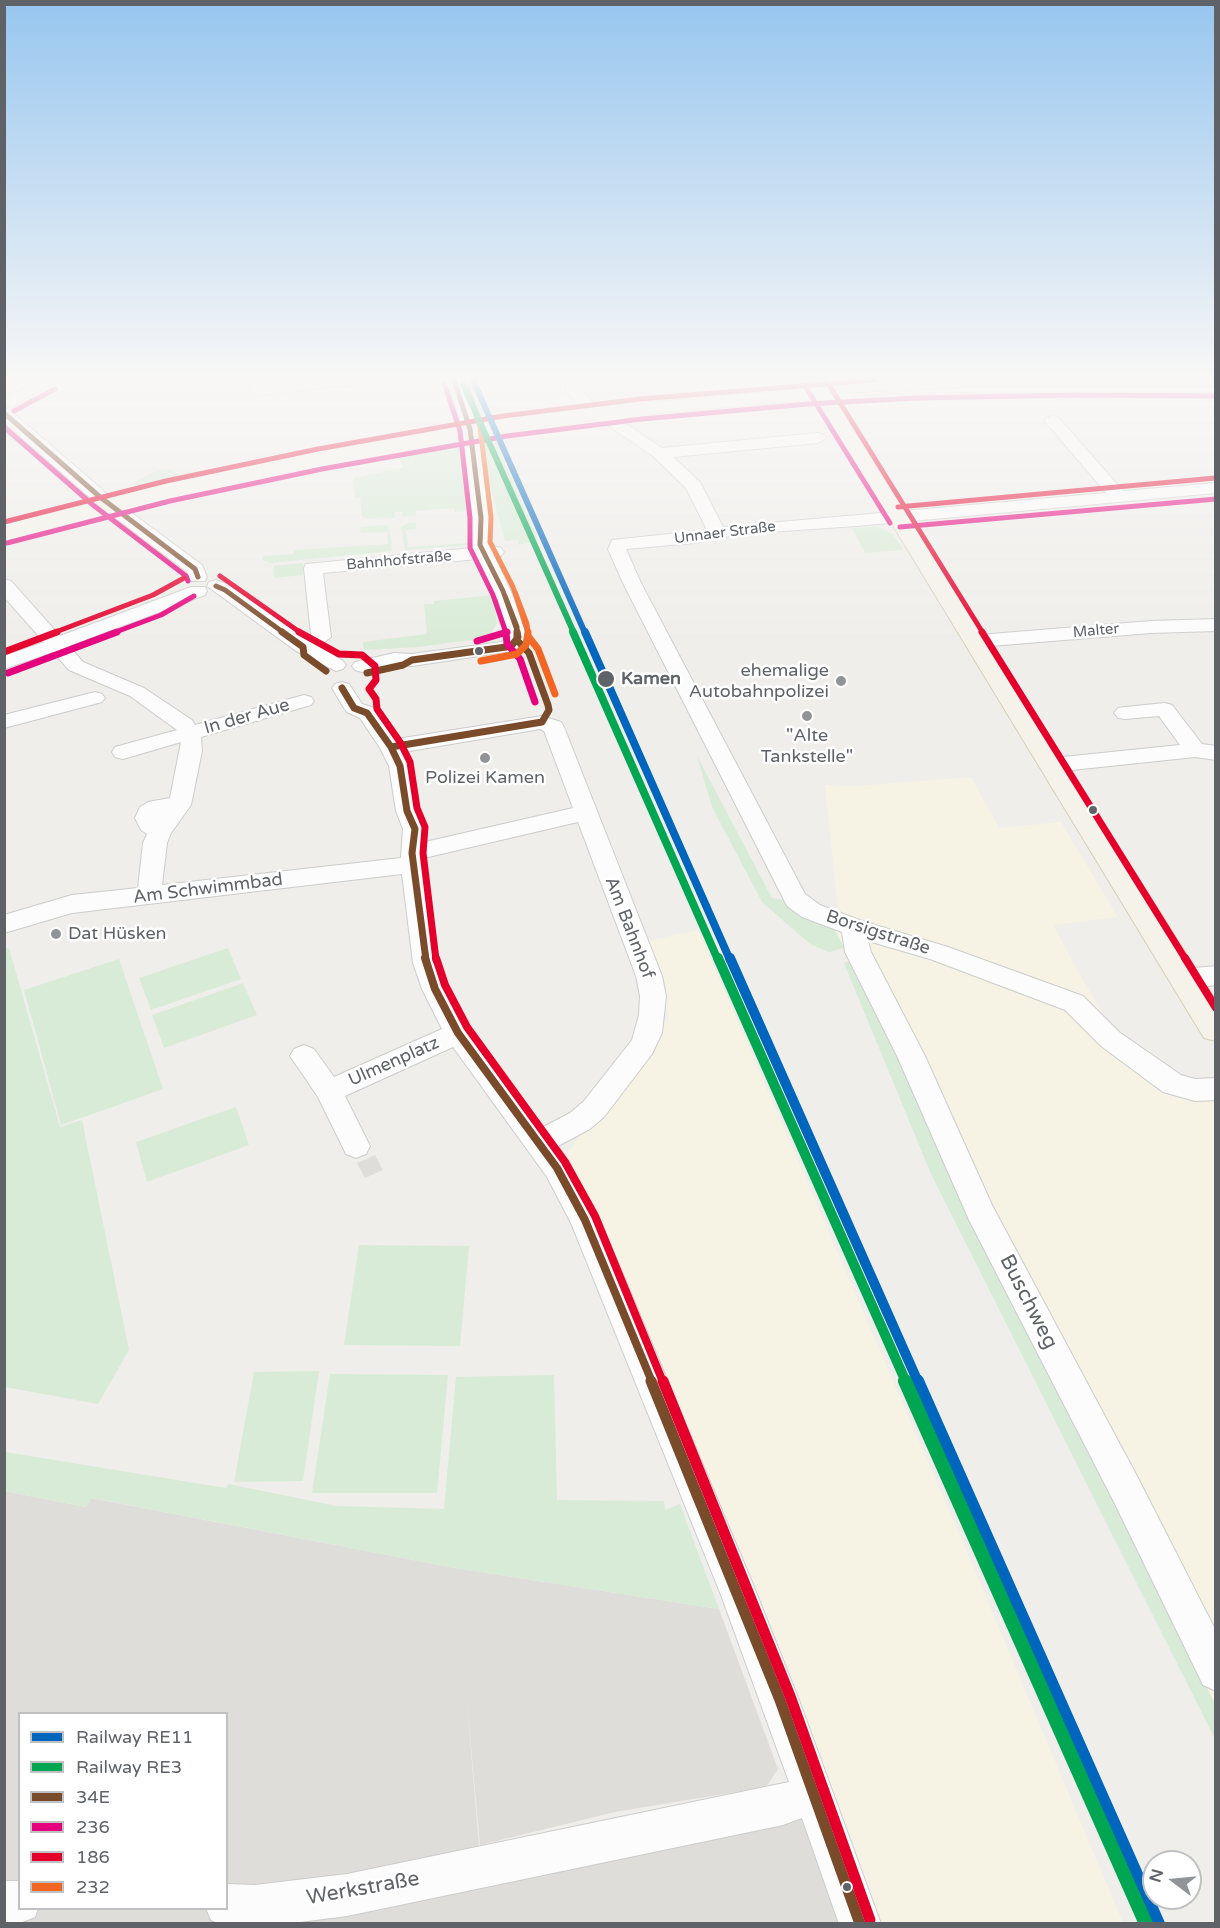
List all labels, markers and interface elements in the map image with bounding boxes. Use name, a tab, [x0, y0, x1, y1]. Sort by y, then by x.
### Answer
street label: Unnaer Straße	[673, 518, 777, 548]
street label: Bahnhofstraße	[346, 547, 452, 575]
street label: Malter	[1072, 620, 1120, 642]
unlabelled marker	[473, 645, 485, 657]
place label: ehemalige Autobahnpolizei	[689, 660, 829, 702]
place label: Kamen	[621, 668, 681, 690]
marker: Kamen	[596, 669, 616, 689]
marker: ehemalige Autobahnpolizei	[834, 674, 848, 688]
street label: In der Aue	[202, 694, 292, 740]
marker: "Alte Tankstelle"	[800, 709, 814, 723]
place label: "Alte Tankstelle"	[761, 725, 853, 768]
marker: Polizei Kamen	[478, 751, 492, 765]
place label: Polizei Kamen	[425, 767, 545, 789]
unlabelled marker	[1087, 804, 1099, 816]
street label: Am Schwimmbad	[132, 869, 284, 909]
street label: Am Bahnhof	[600, 874, 658, 982]
street label: Borsigstraße	[823, 906, 933, 960]
place label: Dat Hüsken	[68, 923, 167, 945]
marker: Dat Hüsken	[49, 927, 63, 941]
street label: Ulmenplatz	[345, 1032, 443, 1092]
street label: Buschweg	[993, 1251, 1063, 1353]
legend	[18, 1712, 228, 1910]
text: Railway RE11	[76, 1726, 193, 1748]
text: Railway RE3	[76, 1756, 182, 1778]
text: 34E	[76, 1786, 110, 1808]
text: 236	[76, 1816, 110, 1838]
text: 186	[76, 1846, 110, 1868]
north arrow	[1142, 1850, 1202, 1910]
street label: Werkstraße	[305, 1867, 421, 1911]
text: N	[1145, 1867, 1168, 1885]
text: 232	[76, 1876, 110, 1898]
unlabelled marker	[841, 1881, 853, 1893]

